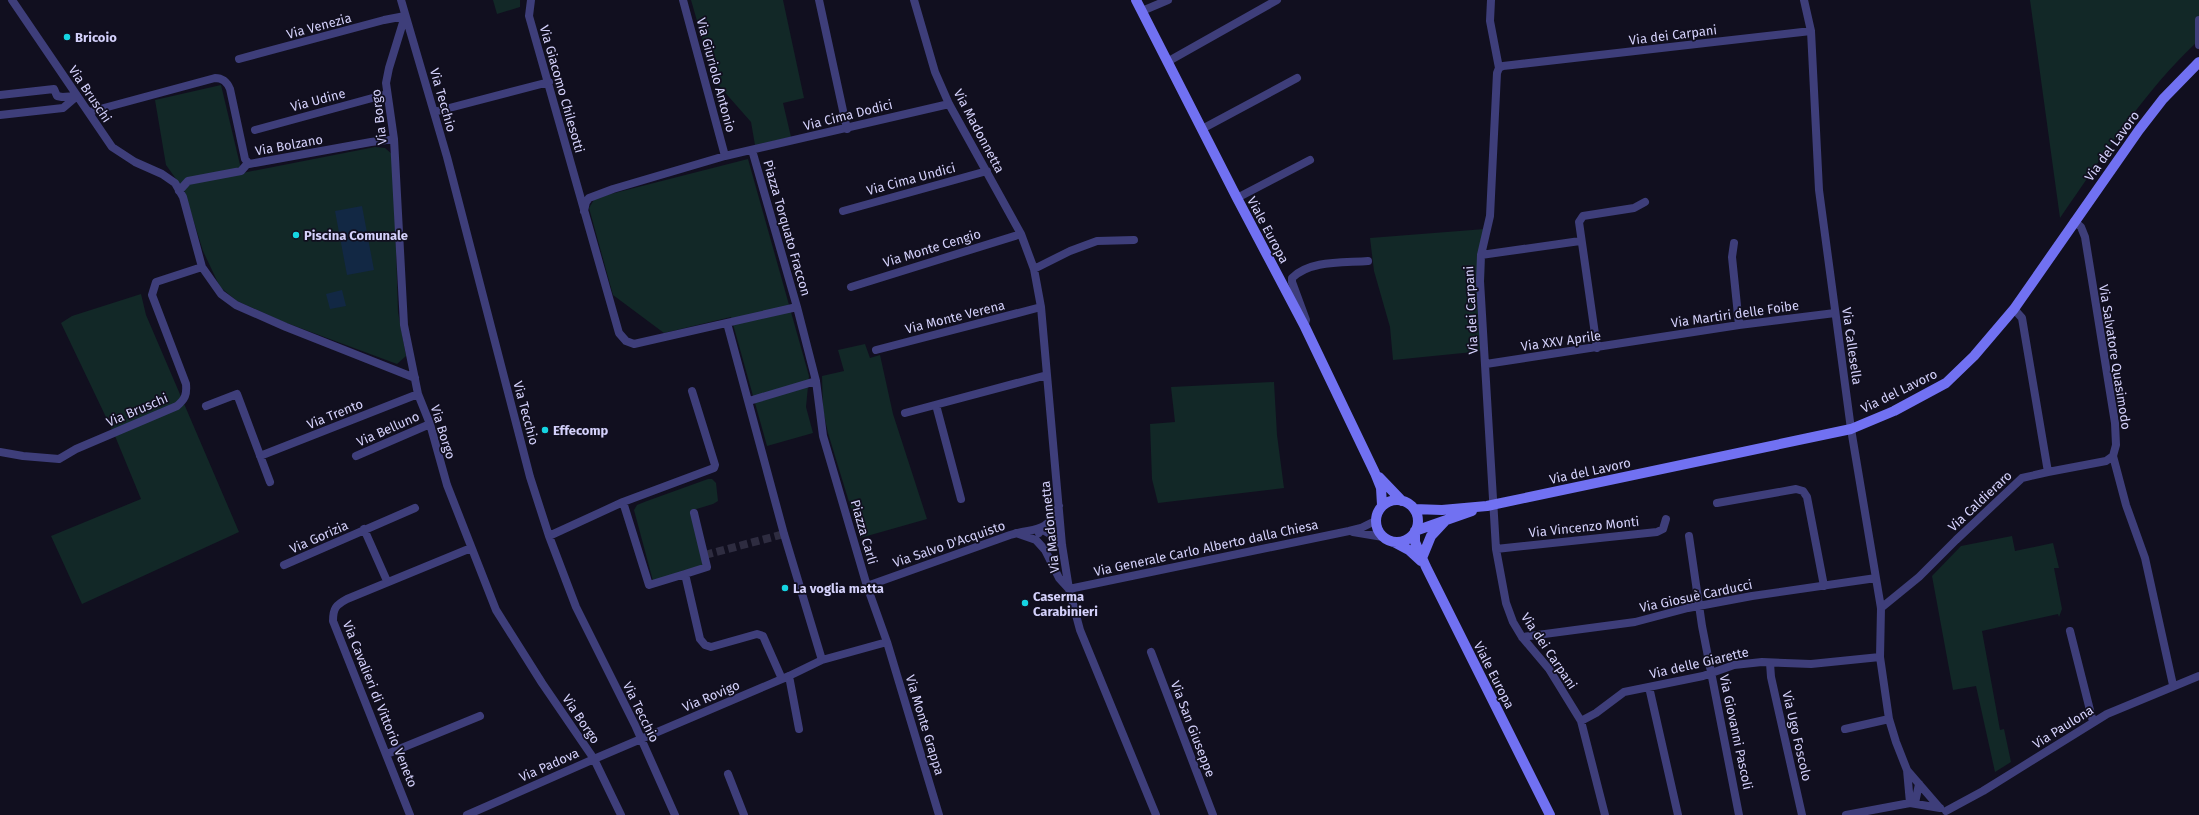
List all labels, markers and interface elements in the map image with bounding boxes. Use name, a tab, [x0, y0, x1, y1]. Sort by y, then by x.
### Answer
street label: Via Venezia	[285, 10, 353, 42]
street label: Via Giuriolo Antonio	[693, 16, 739, 134]
street label: Via dei Carpani	[1628, 22, 1718, 48]
street label: Via Giacomo Chilesotti	[537, 23, 587, 155]
place label: Bricoio	[75, 30, 117, 45]
marker: Bricoio	[62, 32, 72, 42]
street label: Via Bruschi	[65, 63, 115, 125]
street label: Via Tecchio	[427, 66, 459, 134]
street label: Via Udine	[289, 85, 347, 115]
street label: Via Madonnetta	[951, 87, 1007, 175]
street label: Via Borgo	[368, 88, 390, 146]
street label: Via Cima Dodici	[802, 97, 894, 133]
street label: Via del Lavoro	[2082, 108, 2142, 184]
street label: Via Bolzano	[254, 132, 324, 158]
street label: Piazza Torquato Fraccon	[760, 158, 814, 298]
street label: Via Cima Undici	[865, 160, 957, 198]
street label: Viale Europa	[1244, 194, 1292, 266]
street label: Via Monte Cengio	[881, 226, 983, 270]
place label: Piscina Comunale	[304, 228, 408, 243]
marker: Piscina Comunale	[291, 230, 301, 240]
street label: Via dei Carpani	[1461, 265, 1481, 355]
street label: Via Salvatore Quasimodo	[2096, 283, 2134, 431]
street label: Via Monte Verena	[904, 297, 1006, 337]
street label: Via Martiri delle Foibe	[1670, 298, 1800, 330]
street label: Via Callesella	[1839, 306, 1865, 386]
street label: Via XXV Aprile	[1520, 328, 1602, 354]
street label: Via del Lavoro	[1858, 366, 1940, 416]
street label: Via Tecchio	[510, 379, 542, 447]
street label: Via Bruschi	[104, 390, 170, 430]
street label: Via Trento	[305, 396, 365, 432]
street label: Via Borgo	[428, 403, 458, 461]
street label: Via Belluno	[354, 409, 422, 449]
place label: Effecomp	[553, 423, 608, 438]
marker: Effecomp	[540, 425, 550, 435]
street label: Via del Lavoro	[1548, 455, 1632, 487]
street label: Via Caldieraro	[1945, 468, 2015, 534]
street label: Via Madonnetta	[1038, 480, 1062, 574]
street label: Piazza Carli	[848, 498, 880, 566]
street label: Via Vincenzo Monti	[1528, 514, 1640, 540]
street label: Via Gorizia	[287, 517, 351, 557]
street label: Via Generale Carlo Alberto dalla Chiesa	[1092, 517, 1320, 579]
street label: Via Salvo D'Acquisto	[891, 518, 1007, 570]
street label: Via Giosuè Carducci	[1638, 577, 1754, 615]
place label: La voglia matta	[793, 581, 884, 596]
marker: La voglia matta	[780, 583, 790, 593]
place label: Caserma Carabinieri	[1033, 589, 1098, 619]
marker: Caserma Carabinieri	[1020, 598, 1030, 608]
street label: Via dei Carpani	[1518, 610, 1580, 692]
street label: Via Cavalieri di Vittorio Veneto	[340, 619, 420, 789]
street label: Viale Europa	[1471, 639, 1517, 711]
street label: Via delle Giarette	[1648, 644, 1750, 682]
street label: Via Monte Grappa	[903, 673, 947, 777]
street label: Via Giovanni Pascoli	[1716, 673, 1756, 791]
street label: Via Rovigo	[680, 677, 742, 715]
street label: Via Tecchio	[620, 679, 662, 745]
street label: Via San Giuseppe	[1168, 679, 1218, 779]
street label: Via Ugo Foscolo	[1779, 689, 1815, 783]
street label: Via Borgo	[559, 692, 603, 746]
street label: Via Paulona	[2030, 702, 2096, 752]
street label: Via Padova	[517, 745, 581, 785]

